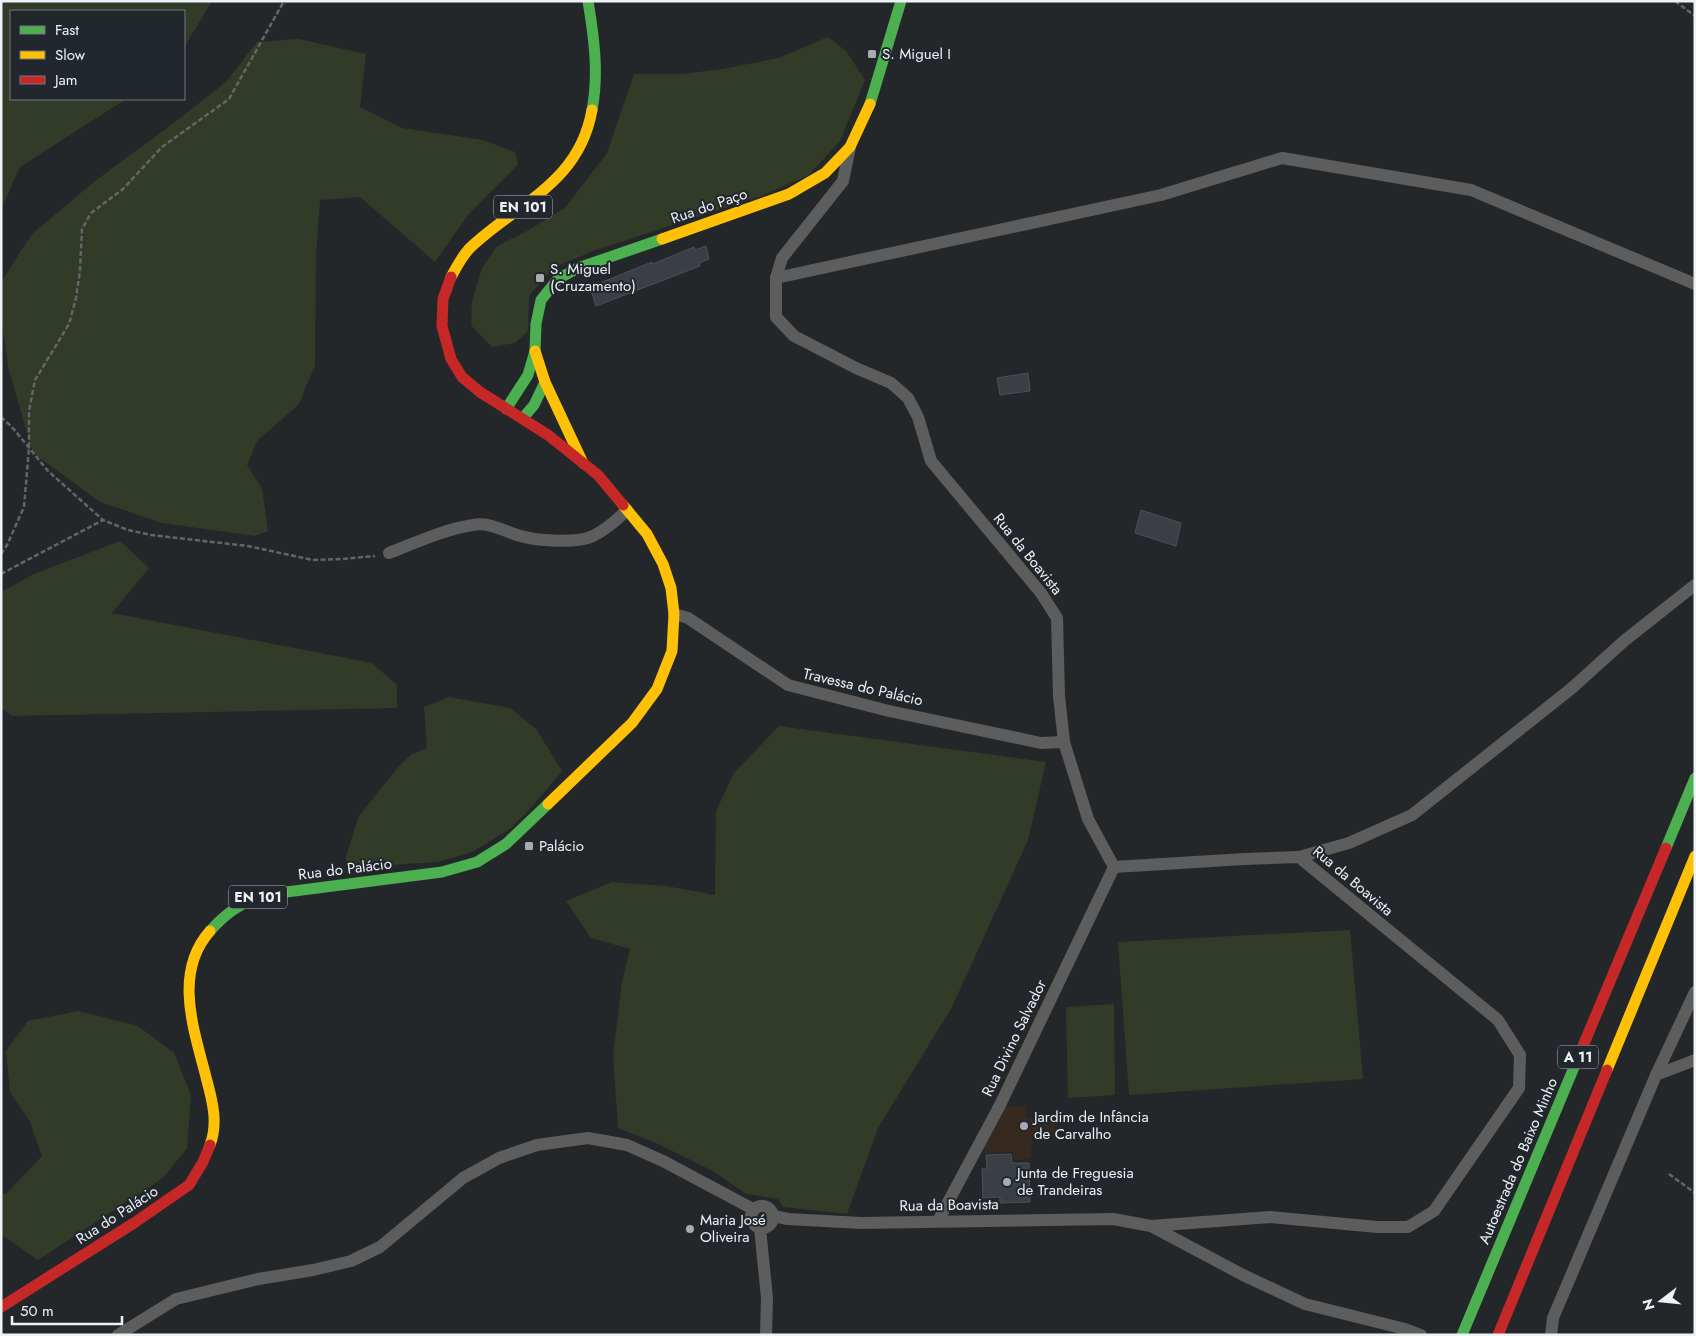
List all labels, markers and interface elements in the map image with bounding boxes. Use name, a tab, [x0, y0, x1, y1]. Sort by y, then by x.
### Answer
legend	[10, 10, 185, 100]
text: Fast	[55, 19, 79, 41]
place label: S. Miguel I	[882, 43, 951, 65]
text: Slow	[55, 44, 86, 66]
marker: S. Miguel I	[866, 48, 878, 60]
text: Jam	[53, 69, 78, 91]
street label: Rua do Paço	[668, 183, 750, 229]
road number: EN 101	[494, 196, 552, 218]
place label: S. Miguel (Cruzamento)	[550, 258, 636, 297]
marker: S. Miguel (Cruzamento)	[534, 272, 546, 284]
street label: Rua da Boavista	[988, 508, 1068, 600]
street label: Travessa do Palácio	[801, 663, 925, 711]
place label: Palácio	[539, 835, 584, 857]
marker: Palácio	[523, 840, 535, 852]
street label: Rua da Boavista	[1308, 841, 1398, 921]
street label: Rua do Palácio	[297, 852, 393, 886]
road number: EN 101	[229, 886, 287, 909]
street label: Rua Divino Salvador	[976, 975, 1052, 1100]
road number: A 11	[1558, 1046, 1598, 1068]
street label: Autoestrada do Baixo Minho	[1473, 1074, 1563, 1248]
place label: Jardim de Infância de Carvalho	[1032, 1106, 1149, 1145]
marker: Jardim de Infância de Carvalho	[1018, 1120, 1030, 1132]
place label: Junta de Freguesia de Trandeiras	[1015, 1162, 1134, 1201]
marker: Junta de Freguesia de Trandeiras	[1001, 1176, 1013, 1188]
street label: Rua do Palácio	[72, 1180, 162, 1250]
street label: Rua da Boavista	[899, 1193, 999, 1217]
place label: Maria José Oliveira	[700, 1209, 766, 1248]
marker: Maria José Oliveira	[684, 1223, 696, 1235]
north arrow	[1636, 1276, 1686, 1326]
scale bar	[12, 1294, 122, 1326]
text: N	[1637, 1296, 1660, 1313]
text: 50 m	[20, 1300, 54, 1322]

